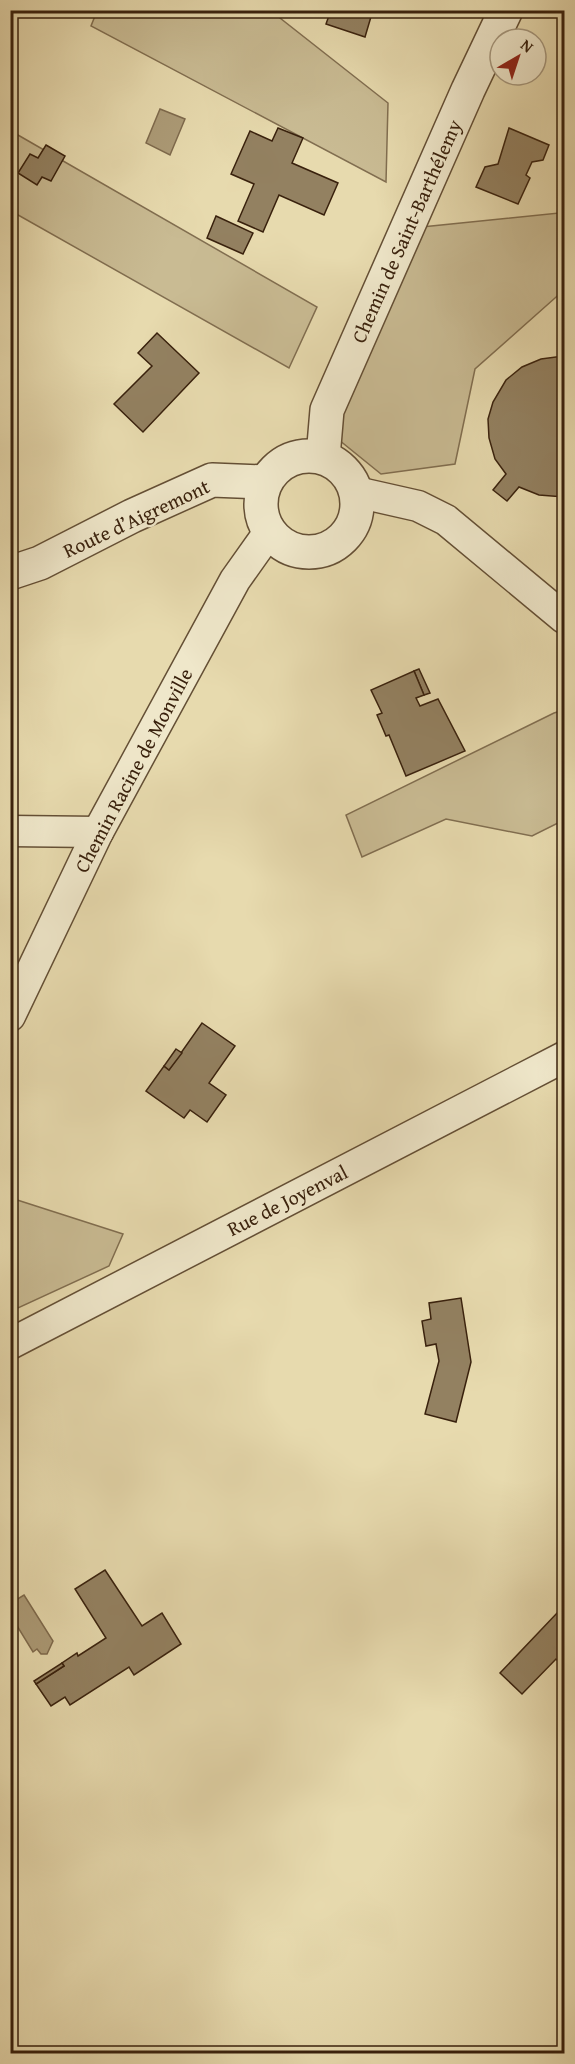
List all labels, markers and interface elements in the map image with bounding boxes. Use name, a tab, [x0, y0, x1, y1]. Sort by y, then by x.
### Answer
north arrow	[488, 27, 548, 87]
text: N	[516, 33, 539, 58]
street label: Chemin de Saint-Barthélemy	[344, 115, 468, 347]
street label: Route d’Aigremont	[58, 471, 214, 565]
street label: Chemin Racine de Monville	[67, 663, 199, 877]
street label: Rue de Joyenval	[222, 1157, 353, 1243]

